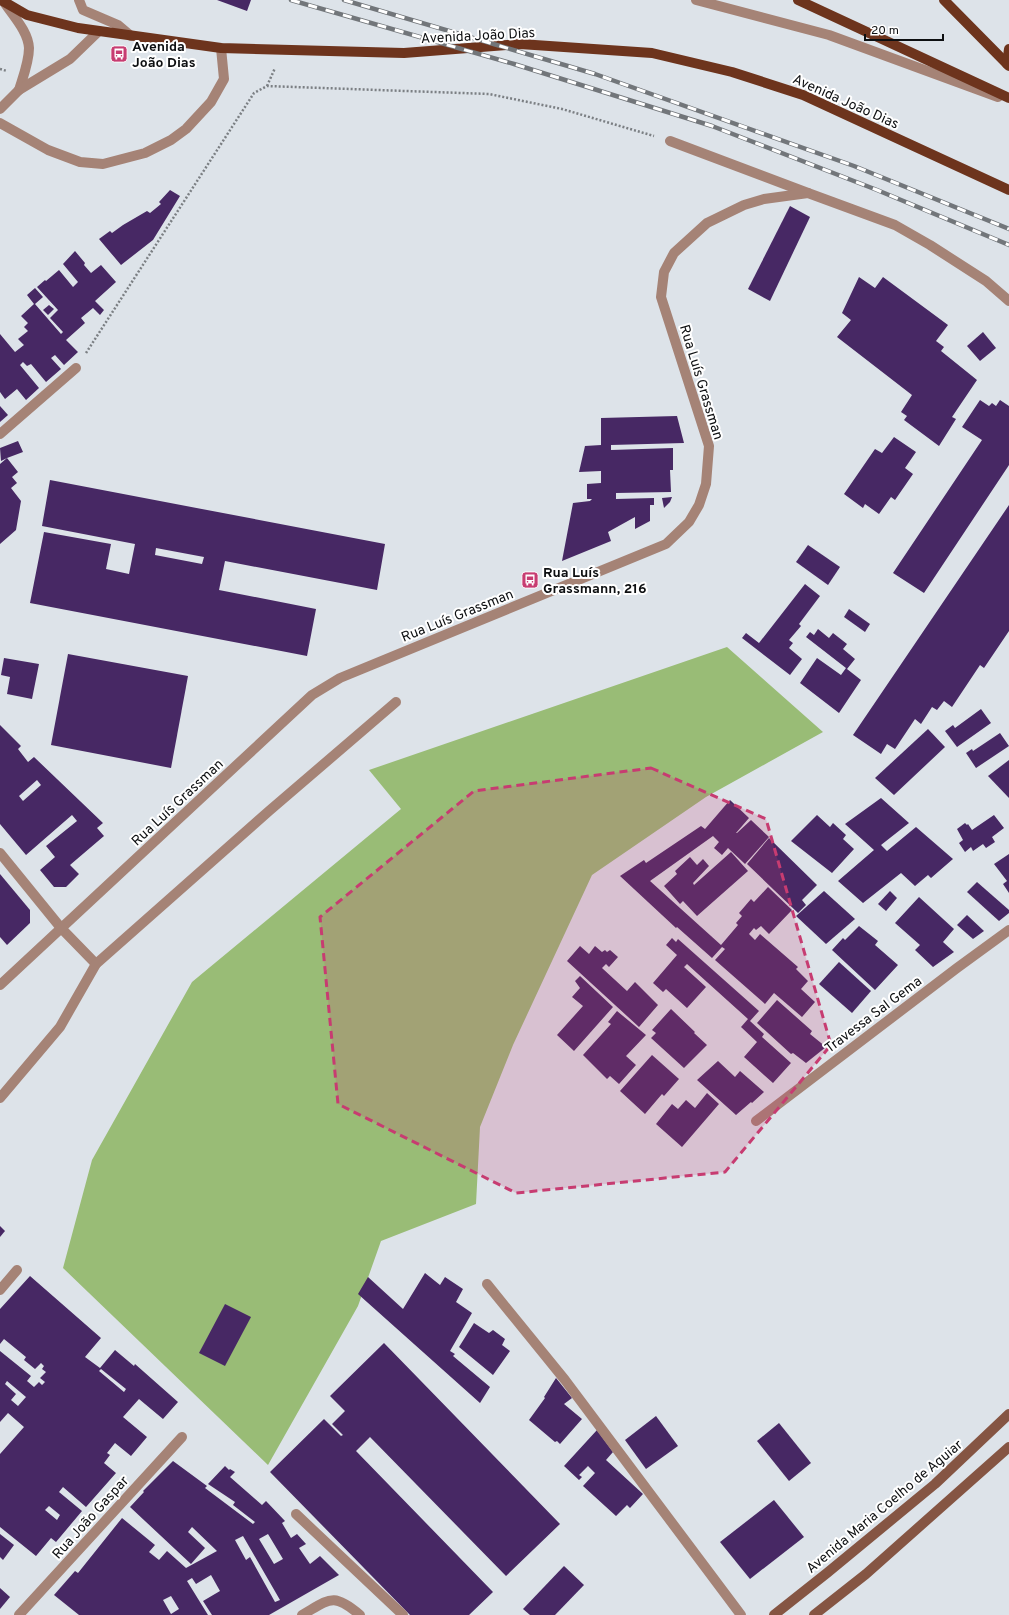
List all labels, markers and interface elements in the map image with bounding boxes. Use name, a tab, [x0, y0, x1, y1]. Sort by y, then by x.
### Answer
scale bar	[865, 16, 943, 42]
text: 20 m	[871, 23, 899, 39]
street label: Avenida João Dias	[420, 25, 536, 48]
place label: Avenida João Dias	[132, 39, 196, 72]
bus stop icon: Avenida João Dias	[109, 44, 129, 64]
street label: Avenida João Dias	[790, 71, 901, 133]
street label: Rua Luís Grassman	[675, 323, 726, 442]
place label: Rua Luís Grassmann, 216	[543, 565, 647, 598]
bus stop icon: Rua Luís Grassmann, 216	[520, 570, 540, 590]
street label: Rua Luís Grassman	[399, 586, 516, 647]
street label: Rua Luís Grassman	[129, 756, 228, 850]
street label: Travessa Sal Gema	[822, 973, 926, 1057]
street label: Avenida Maria Coelho de Aguiar	[803, 1436, 967, 1578]
street label: Rua João Gaspar	[49, 1472, 133, 1563]

